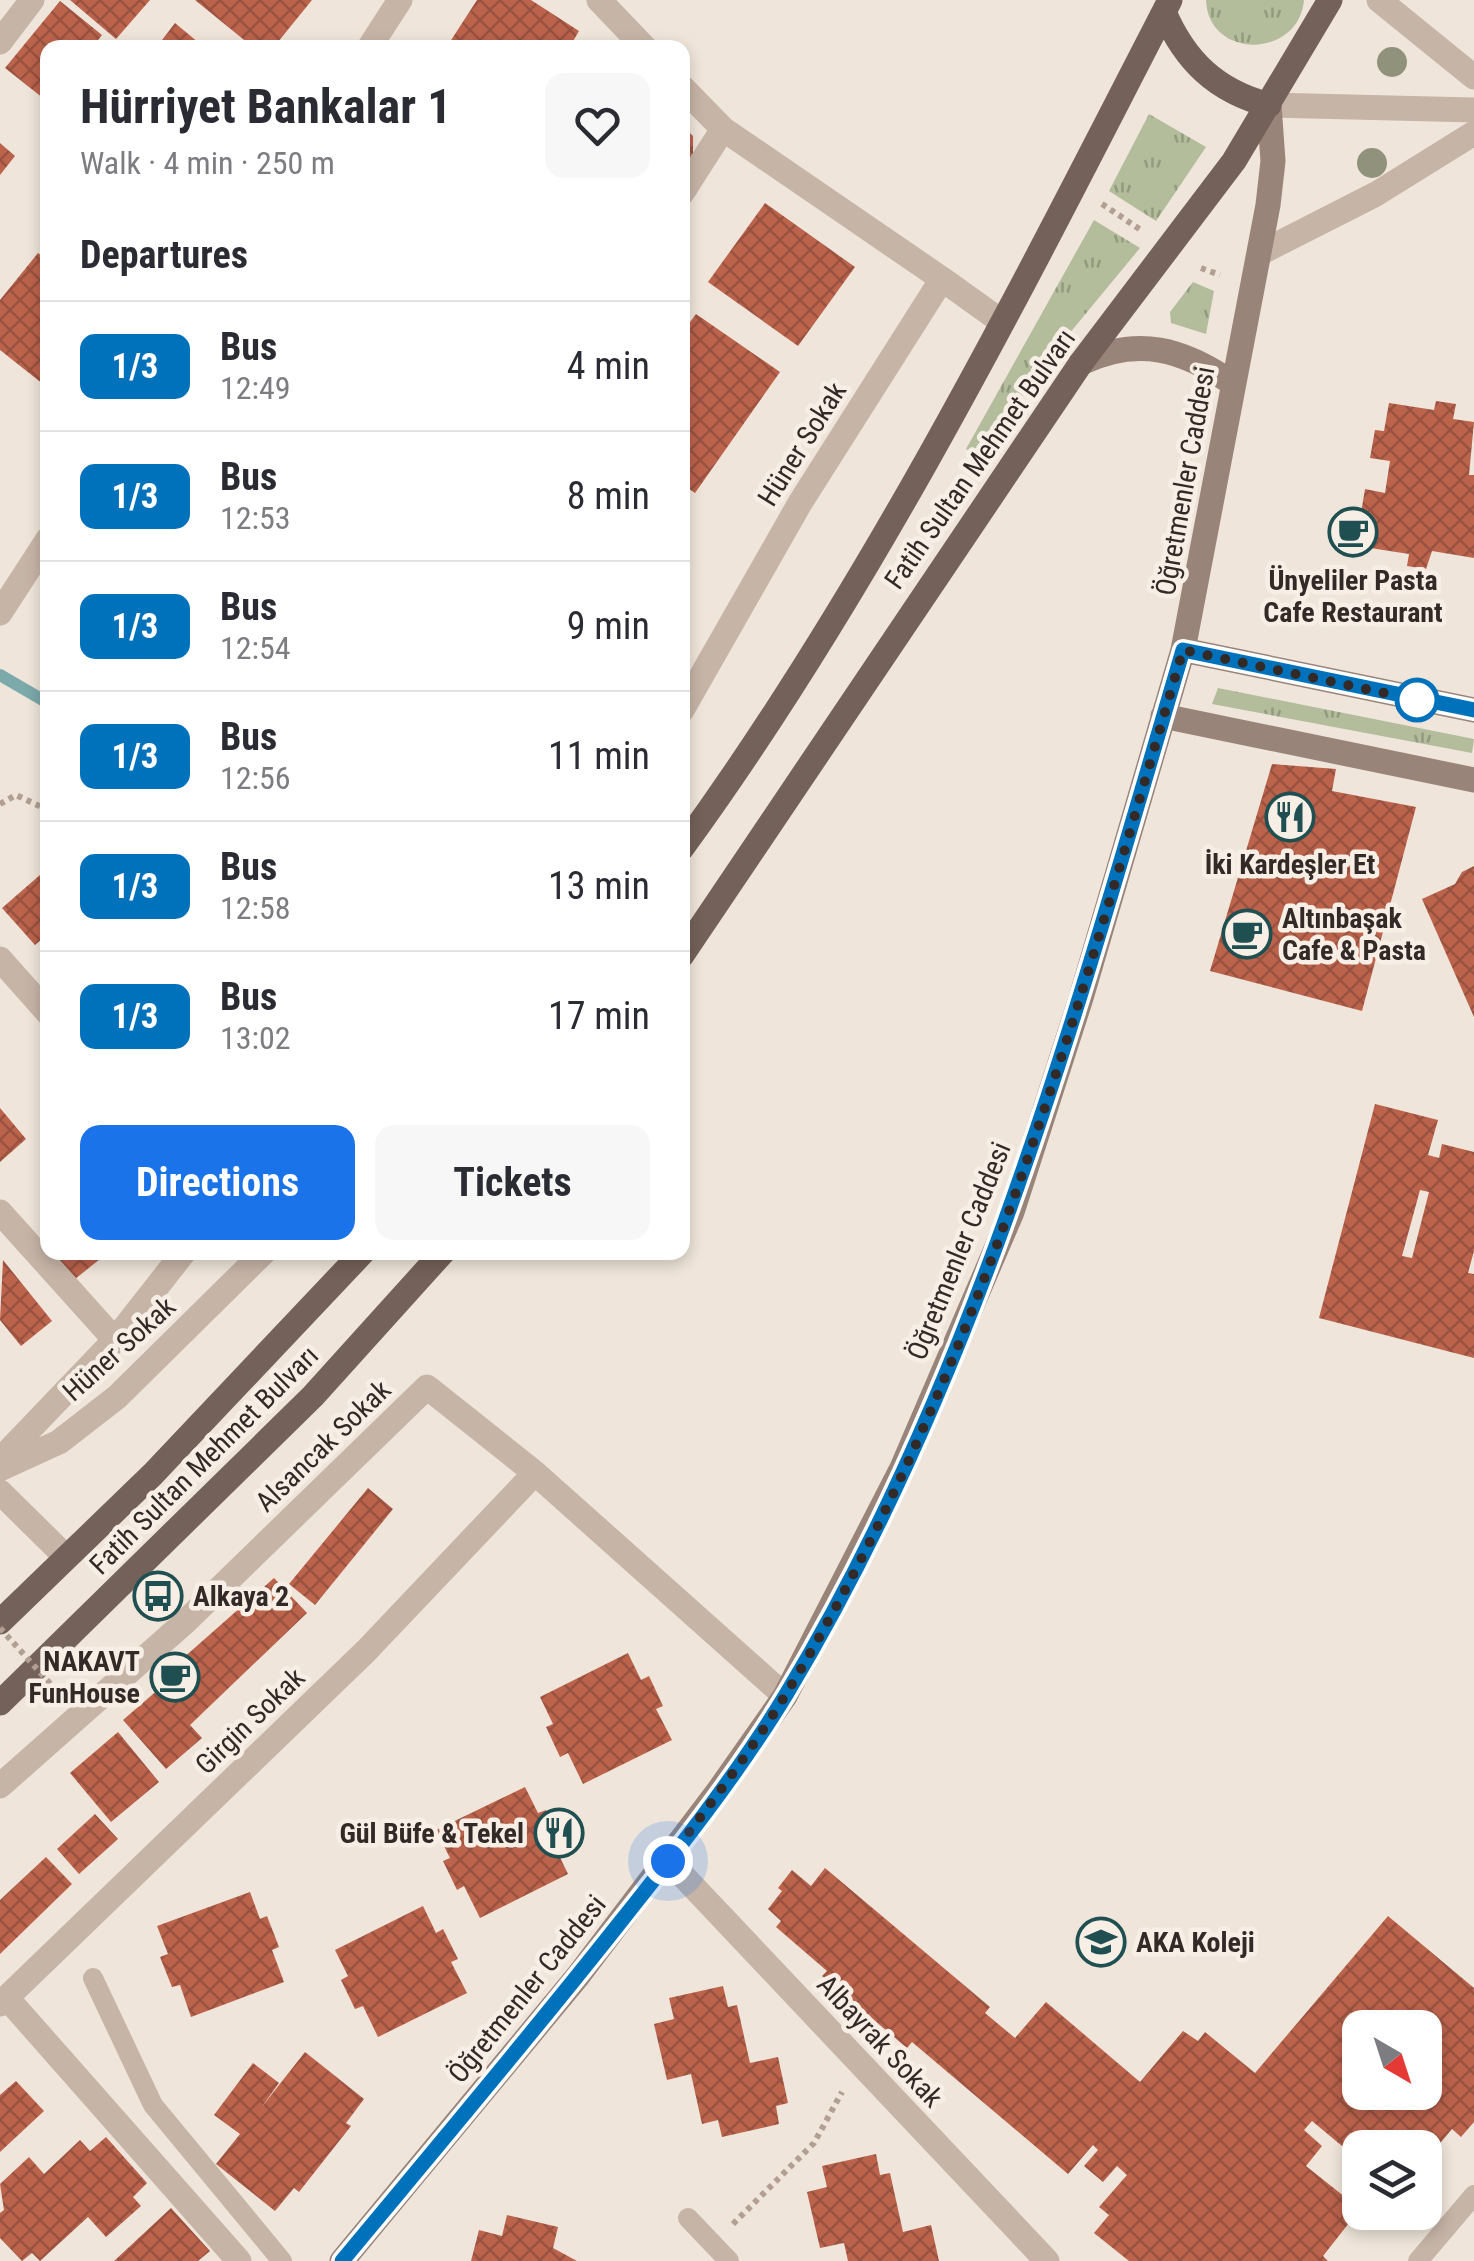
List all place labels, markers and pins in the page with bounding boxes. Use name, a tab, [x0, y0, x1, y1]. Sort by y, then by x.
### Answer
cafe icon: Ünyeliler Pasta Cafe Restaurant	[1327, 506, 1379, 558]
place label: Ünyeliler Pasta Cafe Restaurant	[1263, 564, 1443, 629]
unlabelled marker	[1396, 679, 1438, 721]
restaurant icon: İki Kardeşler Et	[1264, 791, 1316, 843]
place label: İki Kardeşler Et	[1205, 848, 1375, 881]
place label: Altınbaşak Cafe & Pasta	[1282, 902, 1426, 967]
cafe icon: Altınbaşak Cafe & Pasta	[1221, 908, 1273, 960]
bus stop icon: Alkaya 2	[132, 1570, 184, 1622]
place label: Alkaya 2	[193, 1580, 289, 1613]
place label: NAKAVT FunHouse	[28, 1645, 140, 1710]
cafe icon: NAKAVT FunHouse	[149, 1651, 201, 1703]
restaurant icon: Gül Büfe & Tekel	[533, 1807, 585, 1859]
place label: Gül Büfe & Tekel	[339, 1817, 524, 1850]
school or university icon: AKA Koleji	[1075, 1916, 1127, 1968]
place label: AKA Koleji	[1136, 1926, 1255, 1959]

